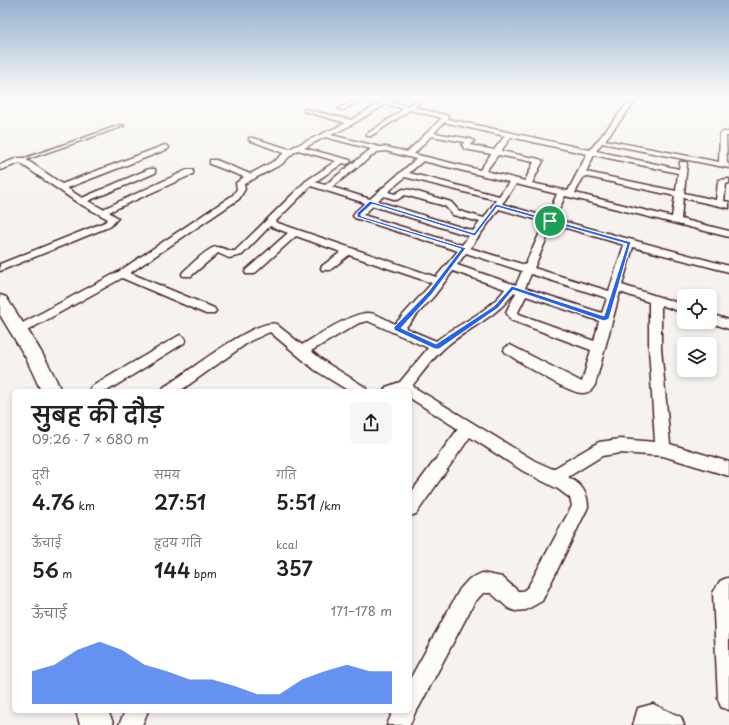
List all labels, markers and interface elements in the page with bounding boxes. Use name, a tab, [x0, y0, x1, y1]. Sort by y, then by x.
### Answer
pin	[533, 204, 567, 238]
icon: arrive	[539, 210, 561, 232]
map controls	[677, 289, 717, 377]
button: locate	[677, 289, 717, 329]
button: layers	[677, 337, 717, 377]
text: सुबह की दौड़	[32, 397, 163, 430]
button: share	[350, 402, 392, 444]
text: 09:26 · 7 × 680 m	[32, 429, 149, 448]
text: दूरी	[32, 466, 49, 483]
text: समय	[154, 466, 180, 483]
text: गति	[276, 466, 296, 483]
text: 4.76	[32, 487, 75, 517]
text: 27:51	[154, 487, 206, 517]
text: 5:51	[276, 487, 316, 517]
text: km	[75, 497, 95, 514]
text: /km	[316, 497, 341, 514]
text: ऊँचाई	[32, 534, 62, 551]
text: हृदय गति	[154, 534, 201, 551]
text: kcal	[276, 536, 298, 553]
text: 357	[276, 553, 313, 583]
text: 56	[32, 555, 59, 585]
text: 144	[154, 555, 190, 585]
text: m	[59, 565, 72, 582]
text: bpm	[190, 565, 217, 582]
text: 171–178 m	[330, 601, 392, 620]
text: ऊँचाई	[32, 603, 67, 622]

